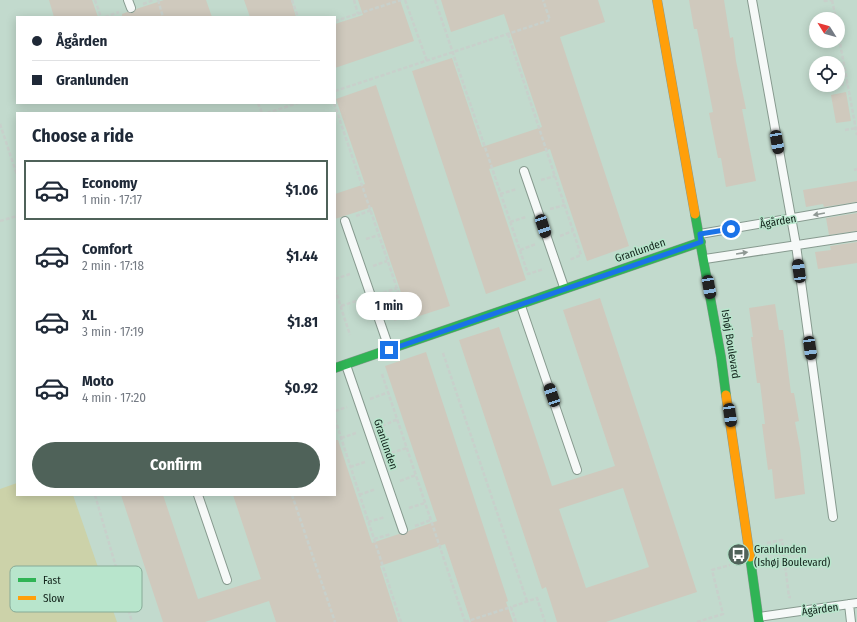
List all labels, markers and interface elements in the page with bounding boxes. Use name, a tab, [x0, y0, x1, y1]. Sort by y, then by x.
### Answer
north arrow	[809, 12, 845, 48]
map controls	[809, 12, 845, 92]
text: Ågården	[56, 32, 107, 50]
button: locate	[809, 56, 845, 92]
text: Granlunden	[56, 71, 129, 89]
text: Choose a ride	[32, 125, 134, 147]
car	[769, 129, 785, 155]
icon: car	[34, 172, 70, 208]
text: Economy	[82, 174, 137, 192]
text: $1.06	[285, 181, 318, 199]
text: 1 min · 17:17	[82, 192, 142, 207]
street label: Ågården	[759, 211, 797, 231]
one-way arrow	[813, 211, 825, 217]
car	[534, 213, 552, 239]
route start	[722, 220, 740, 238]
street label: Granlunden	[613, 236, 667, 265]
icon: car	[34, 238, 70, 274]
text: Comfort	[82, 240, 133, 258]
text: $1.44	[286, 247, 318, 265]
one-way arrow	[736, 250, 749, 256]
text: 2 min · 17:18	[82, 258, 144, 273]
car	[791, 258, 807, 284]
car	[701, 274, 717, 300]
callout: 1 min	[356, 292, 422, 320]
text: 1 min	[375, 298, 403, 313]
icon: car	[34, 304, 70, 340]
text: XL	[82, 306, 97, 324]
street label: Ishøj Boulevard	[719, 309, 742, 380]
text: $1.81	[287, 313, 318, 331]
text: 3 min · 17:19	[82, 324, 144, 339]
car	[802, 335, 818, 361]
route end	[380, 341, 398, 359]
icon: car	[34, 370, 70, 406]
text: Moto	[82, 372, 114, 390]
text: $0.92	[285, 379, 318, 397]
car	[542, 382, 562, 408]
text: 4 min · 17:20	[82, 390, 146, 405]
car	[722, 402, 738, 428]
street label: Granlunden	[371, 417, 400, 471]
button: Confirm	[32, 442, 320, 488]
bus stop icon: Granlunden (Ishøj Boulevard)	[725, 542, 751, 568]
place label: Granlunden (Ishøj Boulevard)	[754, 543, 830, 569]
legend	[10, 566, 142, 612]
text: Fast	[43, 574, 61, 587]
text: Slow	[43, 592, 64, 605]
street label: Ågården	[801, 600, 839, 618]

